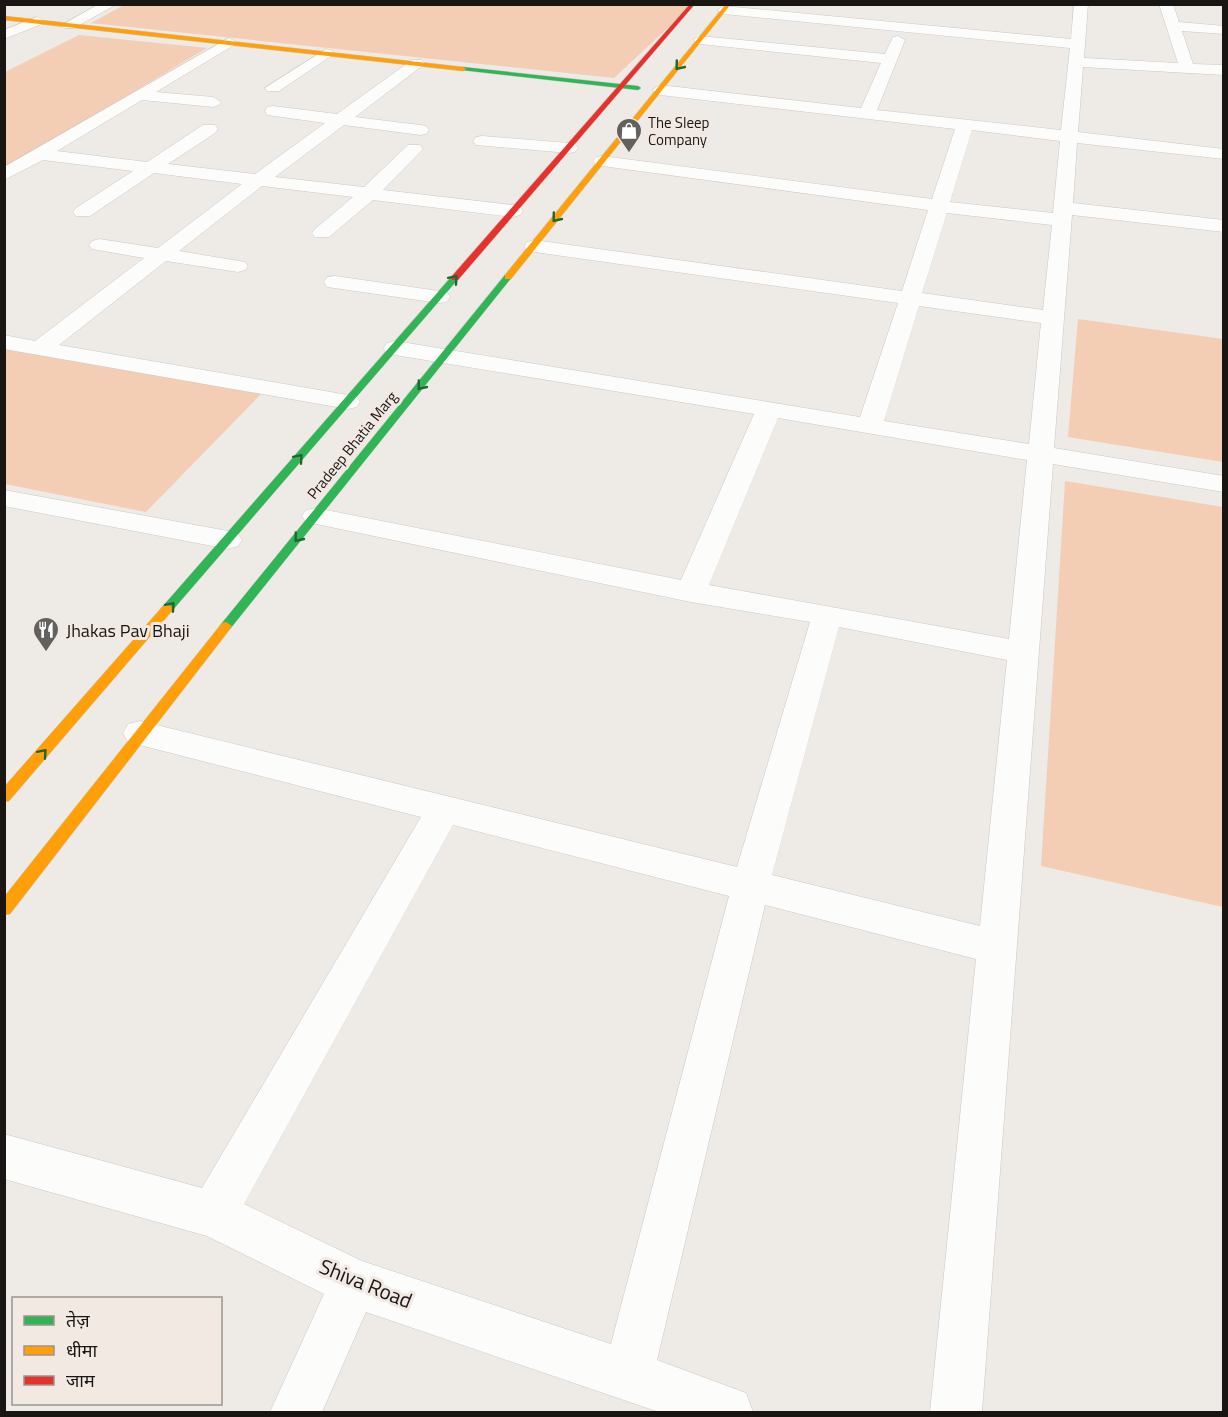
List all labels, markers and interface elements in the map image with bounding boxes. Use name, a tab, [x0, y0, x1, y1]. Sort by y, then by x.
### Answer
one-way arrow	[675, 60, 686, 71]
place label: The Sleep Company	[648, 111, 710, 151]
shop icon: The Sleep Company	[614, 116, 644, 154]
one-way arrow	[552, 211, 563, 222]
one-way arrow	[447, 275, 458, 286]
one-way arrow	[417, 379, 428, 390]
street label: Pradeep Bhatia Marg	[301, 386, 403, 504]
one-way arrow	[292, 454, 303, 465]
one-way arrow	[295, 531, 306, 542]
one-way arrow	[164, 602, 175, 612]
restaurant icon: Jhakas Pav Bhaji	[31, 615, 61, 653]
place label: Jhakas Pav Bhaji	[66, 617, 190, 644]
one-way arrow	[36, 749, 47, 760]
street label: Shiva Road	[315, 1250, 417, 1316]
legend	[12, 1297, 222, 1405]
text: तेज़	[66, 1307, 90, 1334]
text: धीमा	[66, 1337, 97, 1364]
text: जाम	[66, 1367, 96, 1394]

